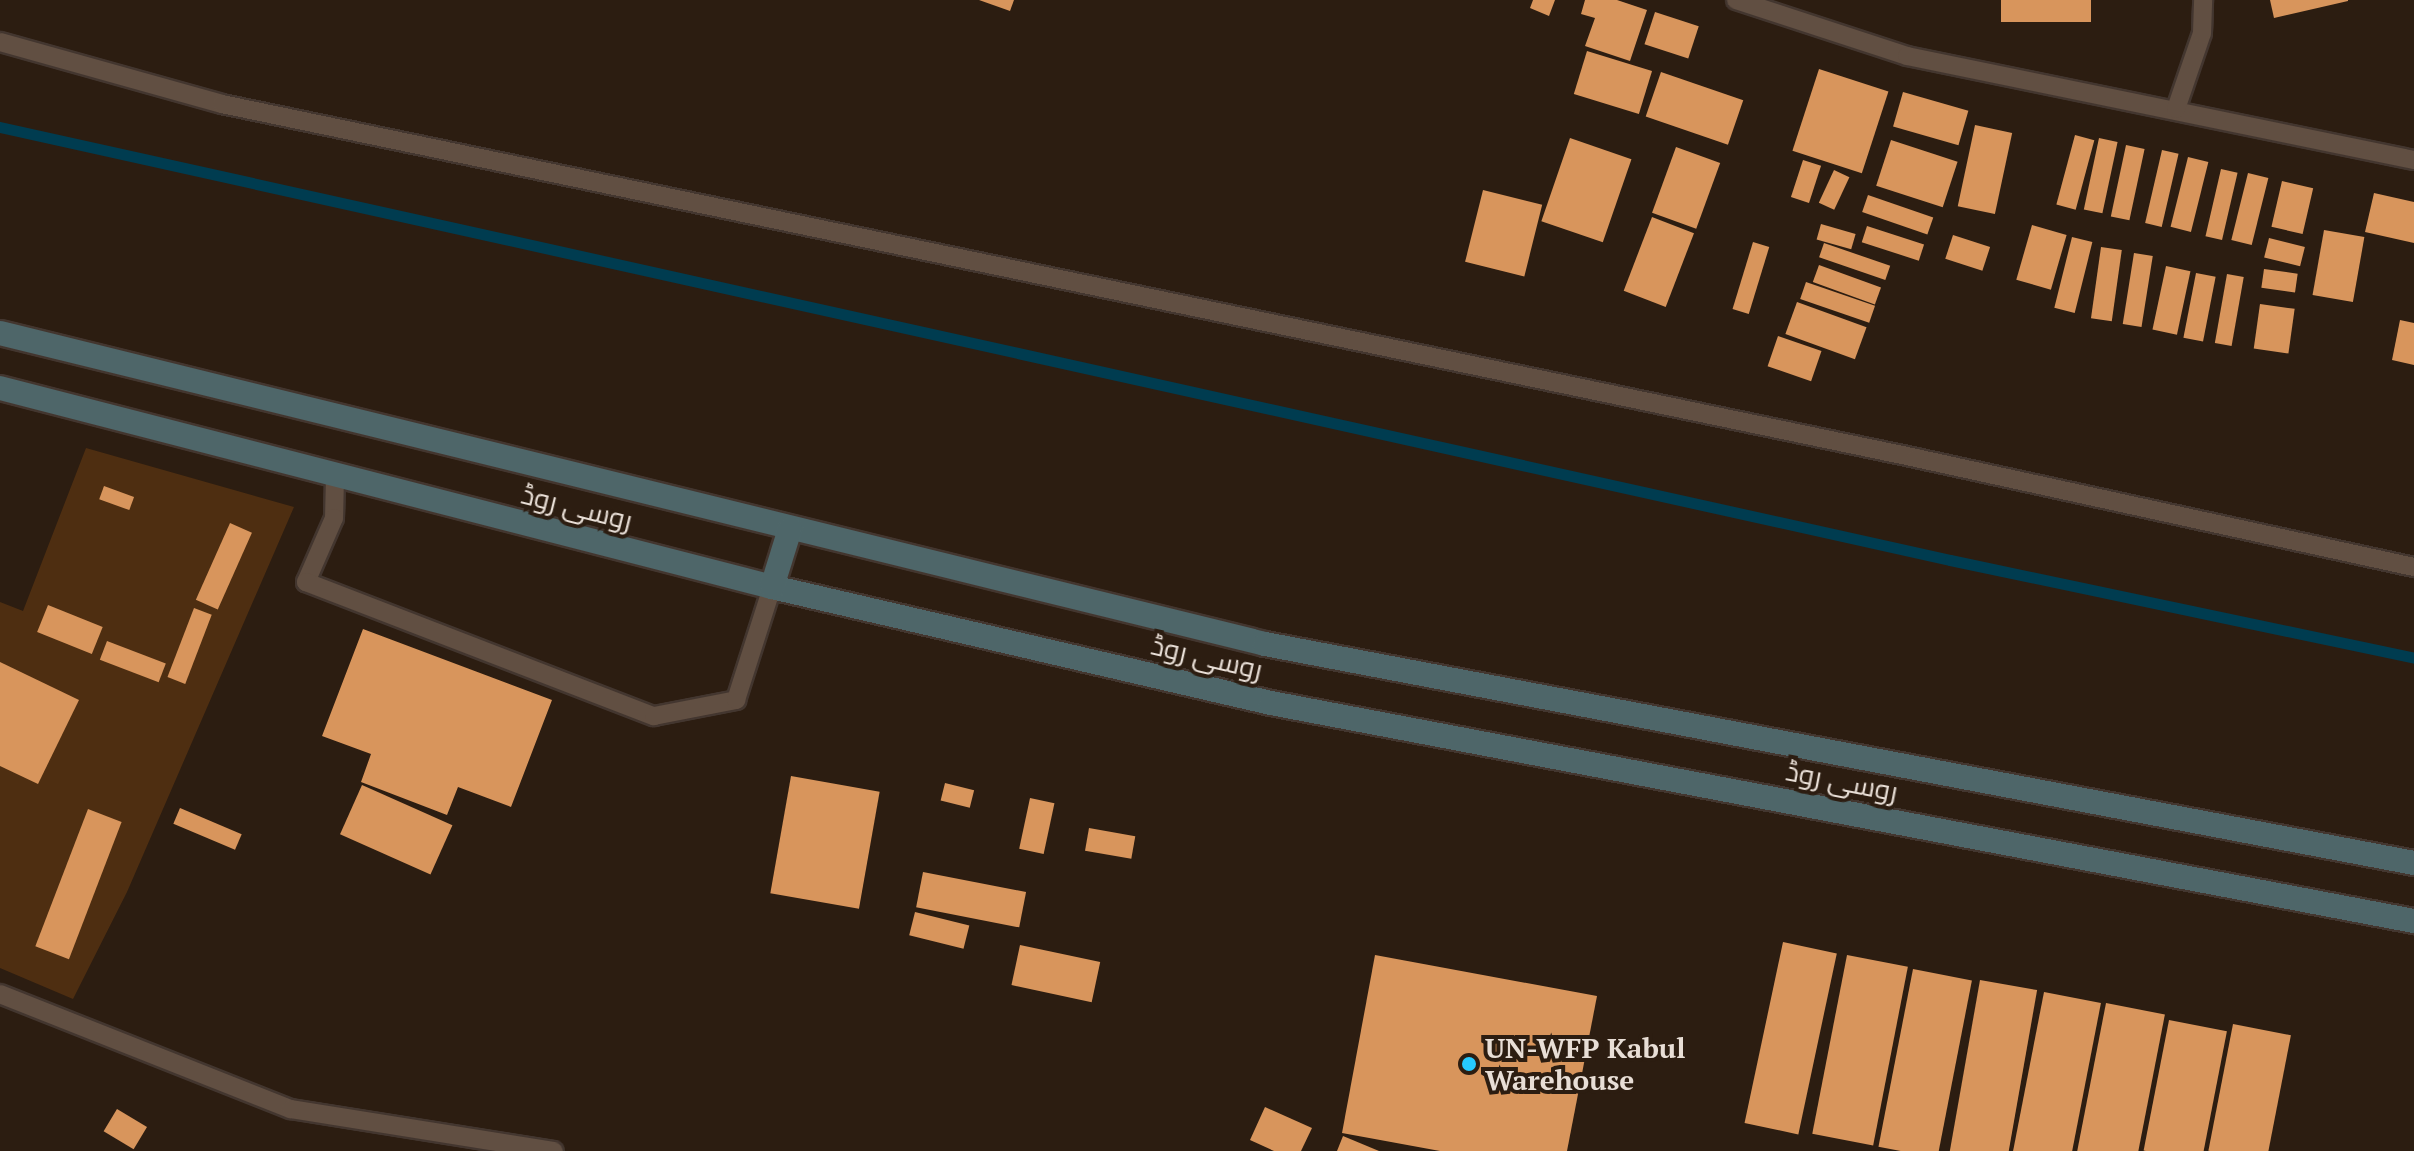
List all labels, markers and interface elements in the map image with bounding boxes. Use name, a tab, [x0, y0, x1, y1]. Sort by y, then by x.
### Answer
street label: روسی روڈ	[518, 477, 636, 537]
street label: روسی روڈ	[1148, 628, 1266, 686]
street label: روسی روڈ	[1783, 754, 1901, 808]
place label: UN-WFP Kabul Warehouse	[1485, 1031, 1686, 1097]
marker: UN-WFP Kabul Warehouse	[1460, 1055, 1478, 1073]

